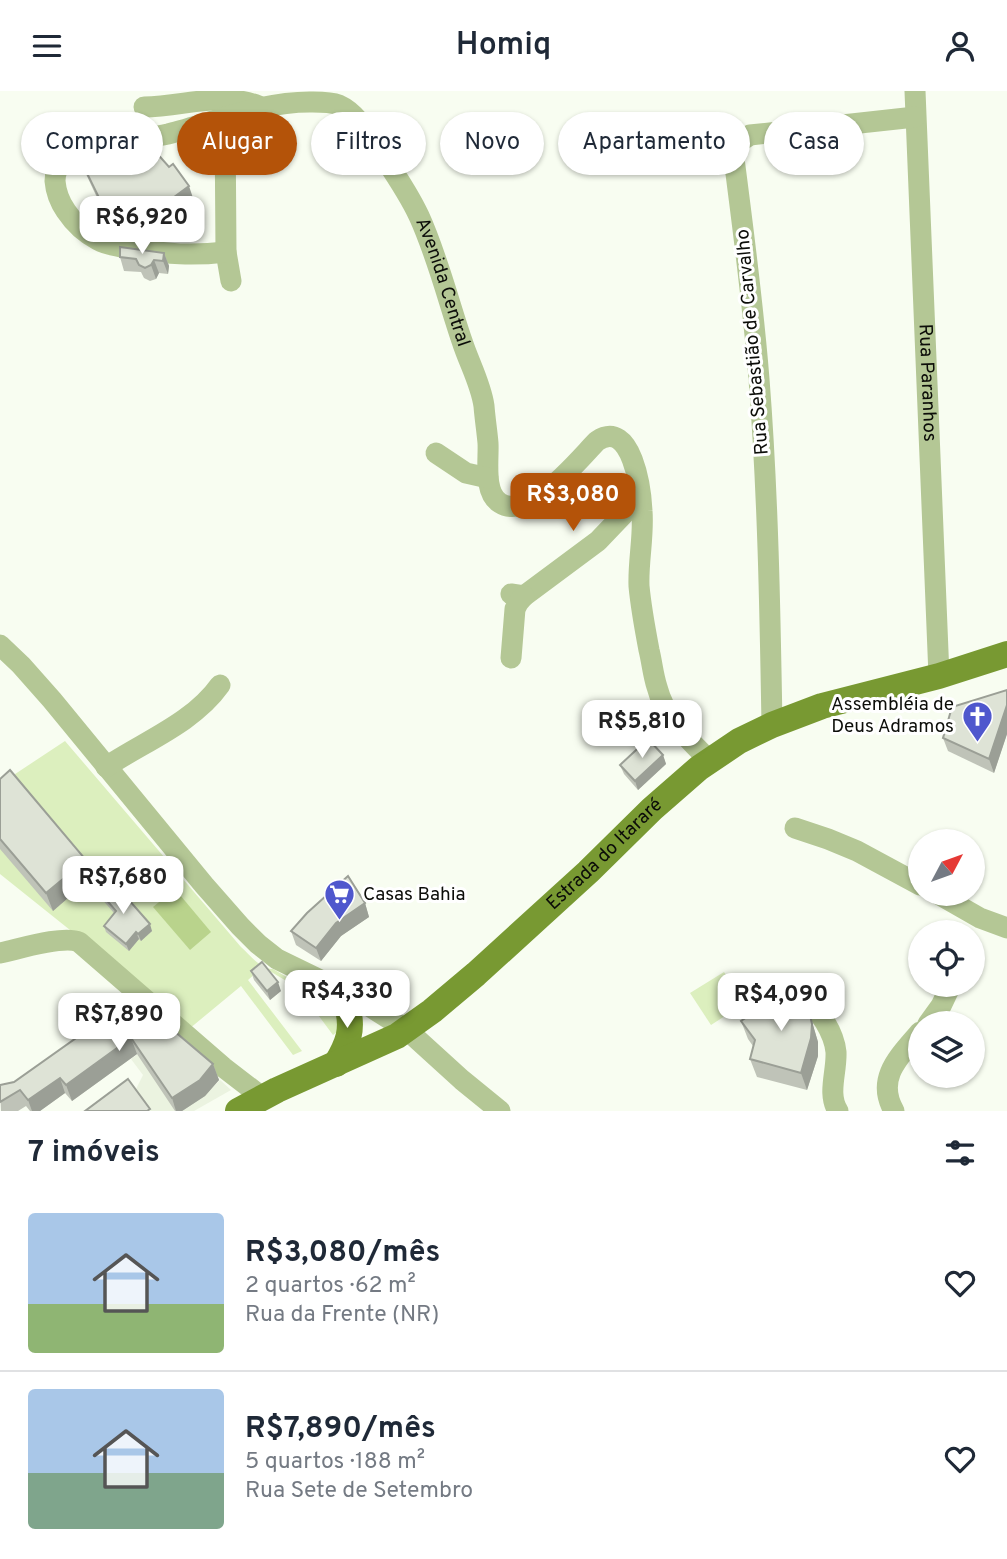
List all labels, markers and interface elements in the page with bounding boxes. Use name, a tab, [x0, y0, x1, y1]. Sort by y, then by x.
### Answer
text: Homiq	[456, 26, 551, 66]
icon: menu	[28, 27, 66, 65]
icon: person	[941, 27, 979, 65]
chip: Comprar	[21, 112, 163, 175]
chip: Alugar	[177, 112, 297, 175]
chip: Filtros	[311, 112, 426, 175]
chip: Novo	[440, 112, 544, 175]
chip: Apartamento	[558, 112, 750, 175]
chip: Casa	[764, 112, 864, 175]
pin: R$6,920	[77, 197, 207, 256]
text: R$6,920	[96, 204, 188, 233]
street label: Avenida Central	[409, 214, 475, 350]
street label: Rua Sebastião de Carvalho	[731, 228, 775, 456]
street label: Rua Paranhos	[913, 323, 941, 442]
pin: R$3,080	[508, 473, 638, 533]
text: R$3,080	[526, 481, 620, 510]
place label: Assembléia de Deus Adramos	[831, 693, 954, 739]
church icon: Assembléia de Deus Adramos	[960, 699, 994, 743]
pin: R$5,810	[577, 701, 707, 760]
text: R$5,810	[598, 708, 686, 737]
street label: Estrada do Itararé	[542, 793, 667, 916]
north arrow	[908, 829, 985, 907]
map controls	[908, 829, 985, 1088]
pin: R$7,680	[58, 857, 188, 916]
text: R$7,680	[78, 864, 168, 893]
supermarket icon: Casas Bahia	[323, 878, 357, 922]
place label: Casas Bahia	[363, 883, 466, 907]
button: locate	[908, 920, 985, 997]
pin: R$4,330	[282, 971, 412, 1030]
pin: R$4,090	[716, 974, 846, 1033]
text: R$4,330	[301, 978, 393, 1007]
text: R$4,090	[734, 981, 828, 1010]
pin: R$7,890	[54, 993, 184, 1053]
text: R$7,890	[74, 1001, 164, 1030]
button: layers	[908, 1011, 985, 1088]
icon: filters	[941, 1134, 979, 1172]
text: 7 imóveis	[28, 1135, 160, 1172]
text: R$3,080/mês	[245, 1235, 440, 1272]
icon: home	[84, 1241, 168, 1325]
icon: heart	[941, 1264, 979, 1302]
text: 2 quartos · 62 m²	[245, 1272, 416, 1301]
text: Rua da Frente (NR)	[245, 1301, 439, 1330]
text: R$7,890/mês	[245, 1411, 436, 1448]
icon: home	[84, 1417, 168, 1501]
icon: heart	[941, 1440, 979, 1478]
text: 5 quartos · 188 m²	[245, 1448, 425, 1477]
text: Rua Sete de Setembro	[245, 1477, 473, 1506]

